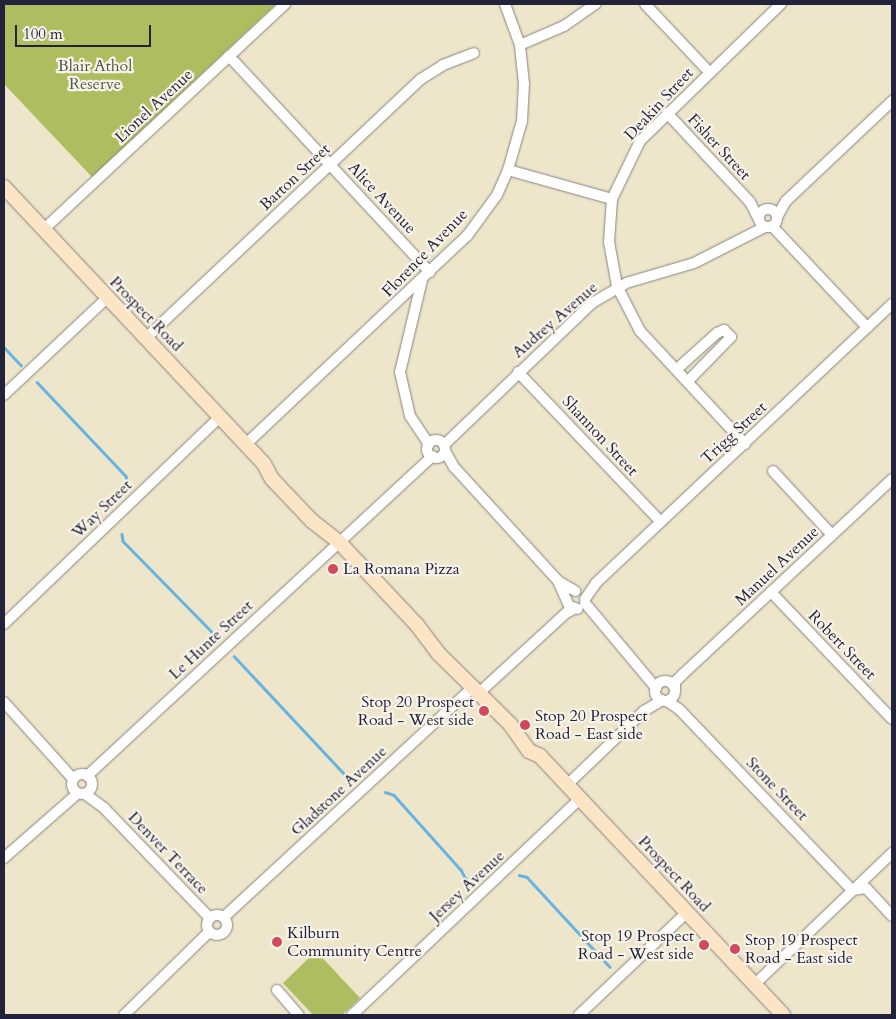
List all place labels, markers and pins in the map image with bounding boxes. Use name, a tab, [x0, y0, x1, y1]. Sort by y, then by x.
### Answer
place label: La Romana Pizza	[343, 559, 460, 579]
marker: La Romana Pizza	[327, 563, 339, 575]
place label: Stop 20 Prospect Road - West side	[358, 692, 474, 730]
marker: Stop 20 Prospect Road - West side	[478, 705, 490, 717]
place label: Stop 20 Prospect Road - East side	[535, 706, 648, 744]
marker: Stop 20 Prospect Road - East side	[519, 719, 531, 731]
place label: Kilburn Community Centre	[287, 923, 422, 961]
place label: Stop 19 Prospect Road - West side	[578, 926, 694, 964]
place label: Stop 19 Prospect Road - East side	[745, 930, 858, 968]
marker: Kilburn Community Centre	[271, 936, 283, 948]
marker: Stop 19 Prospect Road - West side	[698, 939, 710, 951]
marker: Stop 19 Prospect Road - East side	[729, 943, 741, 955]

